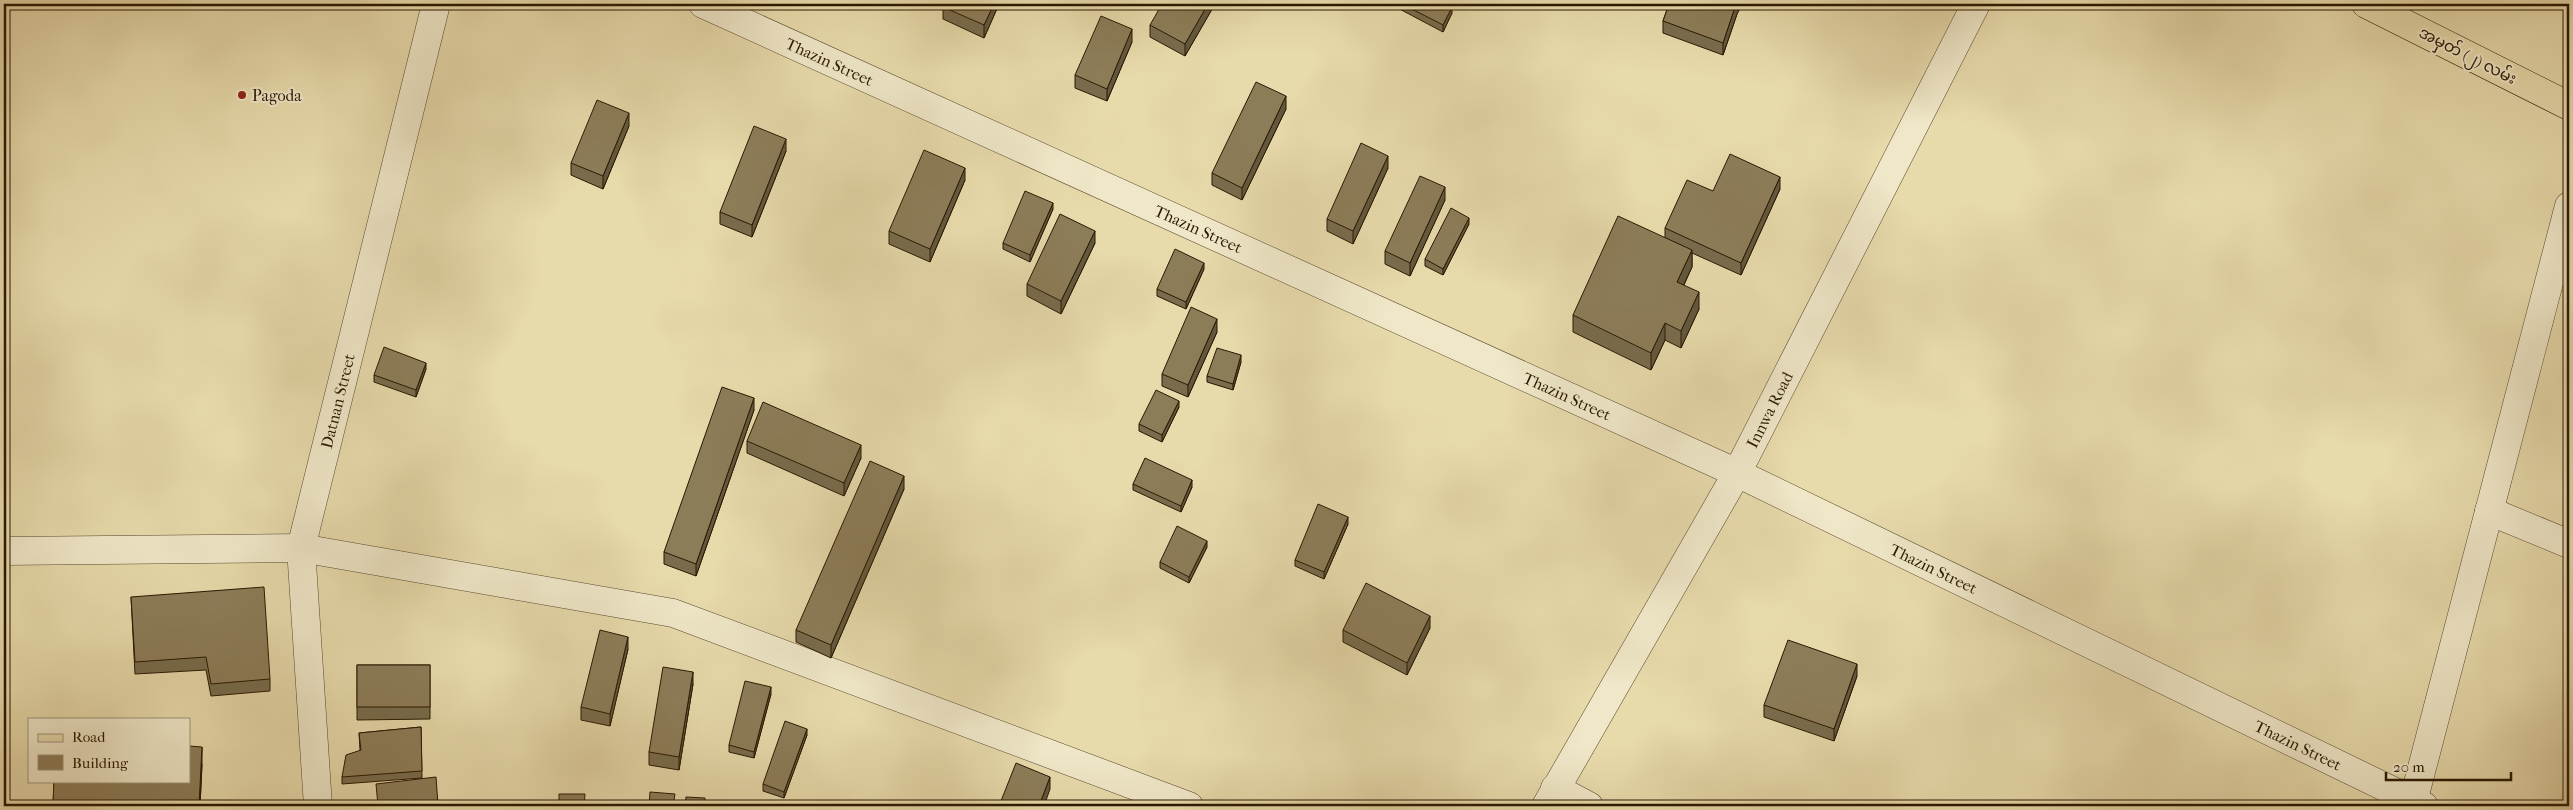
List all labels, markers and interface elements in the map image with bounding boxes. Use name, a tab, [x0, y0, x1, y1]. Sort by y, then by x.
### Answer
street label: အမှတ် (၂) လမ်း	[2414, 21, 2521, 93]
street label: Thazin Street	[783, 34, 877, 90]
place label: Pagoda	[252, 86, 302, 105]
marker: Pagoda	[236, 89, 248, 101]
street label: Thazin Street	[1151, 201, 1245, 257]
street label: Datnan Street	[317, 351, 359, 451]
street label: Thazin Street	[1520, 368, 1614, 425]
street label: Innwa Road	[1742, 368, 1797, 451]
street label: Thazin Street	[1887, 540, 1980, 598]
street label: Thazin Street	[2251, 716, 2345, 775]
legend	[28, 718, 190, 782]
text: Road	[72, 728, 106, 746]
scale bar	[2386, 750, 2510, 782]
text: Building	[72, 754, 129, 772]
text: 20 m	[2393, 758, 2425, 776]

